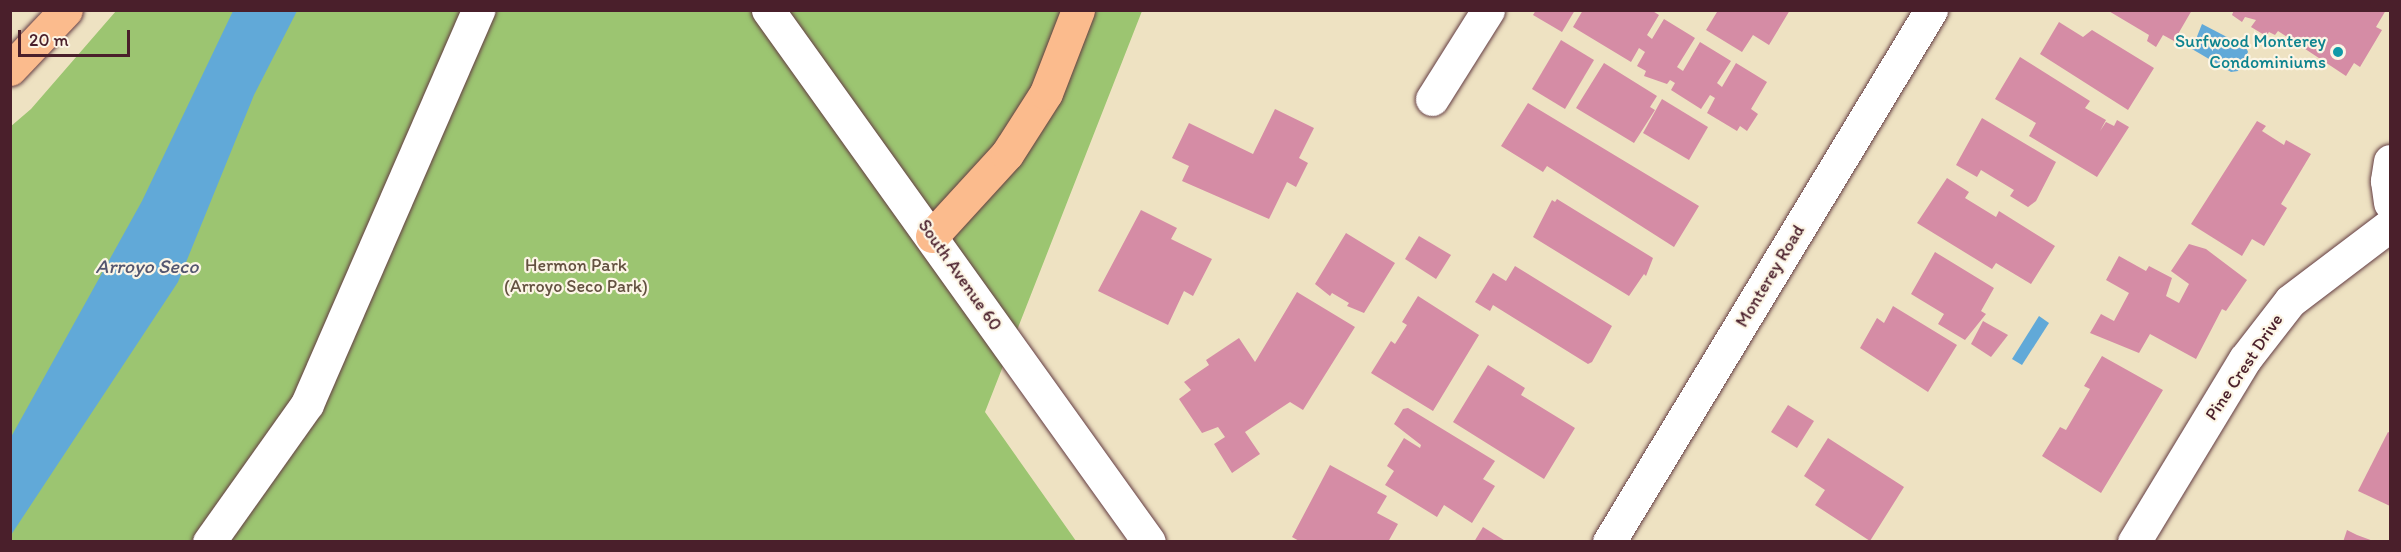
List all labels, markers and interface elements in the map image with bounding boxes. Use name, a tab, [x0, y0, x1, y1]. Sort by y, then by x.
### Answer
scale bar	[21, 18, 134, 56]
text: 20 m	[29, 29, 69, 51]
place label: Surfwood Monterey Condominiums	[2174, 31, 2326, 74]
marker: Surfwood Monterey Condominiums	[2331, 45, 2345, 59]
street label: South Avenue 60	[914, 216, 1006, 334]
street label: Monterey Road	[1731, 221, 1809, 331]
water label: Arroyo Seco	[96, 254, 198, 278]
park label: Hermon Park (Arroyo Seco Park)	[504, 255, 648, 298]
street label: Pine Crest Drive	[2200, 309, 2288, 425]

